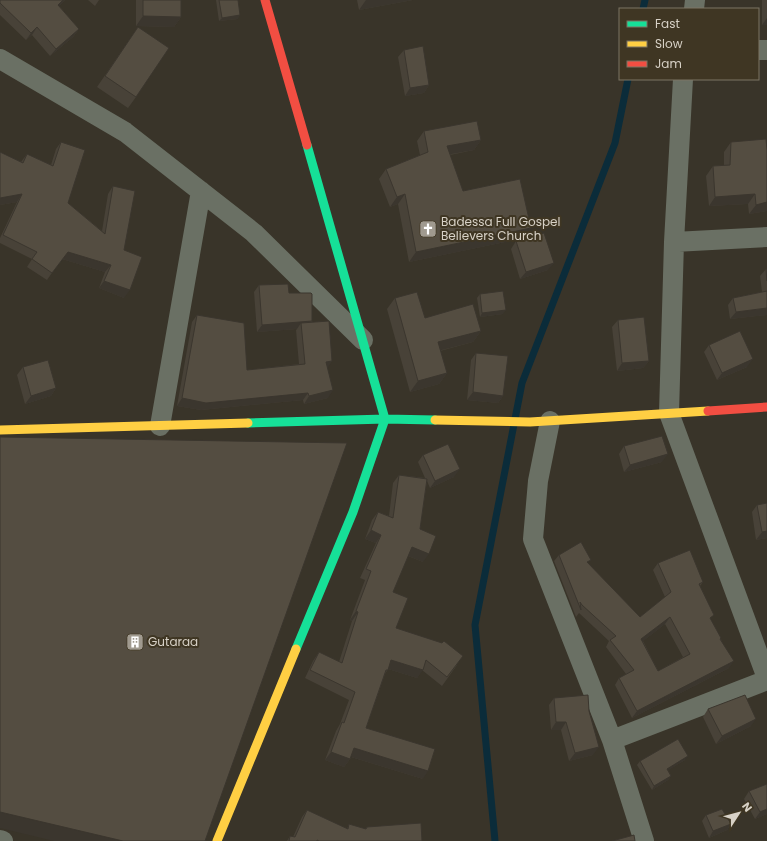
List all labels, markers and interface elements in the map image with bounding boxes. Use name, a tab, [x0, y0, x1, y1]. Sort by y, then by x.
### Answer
legend	[619, 8, 759, 80]
text: Fast	[655, 15, 680, 32]
text: Slow	[655, 35, 683, 52]
text: Jam	[655, 55, 682, 72]
place label: Badessa Full Gospel Believers Church	[441, 213, 561, 244]
church icon: Badessa Full Gospel Believers Church	[418, 219, 438, 239]
building icon: Gutaraa	[125, 632, 145, 652]
place label: Gutaraa	[148, 633, 198, 650]
north arrow	[719, 793, 759, 833]
text: N	[738, 799, 756, 815]

